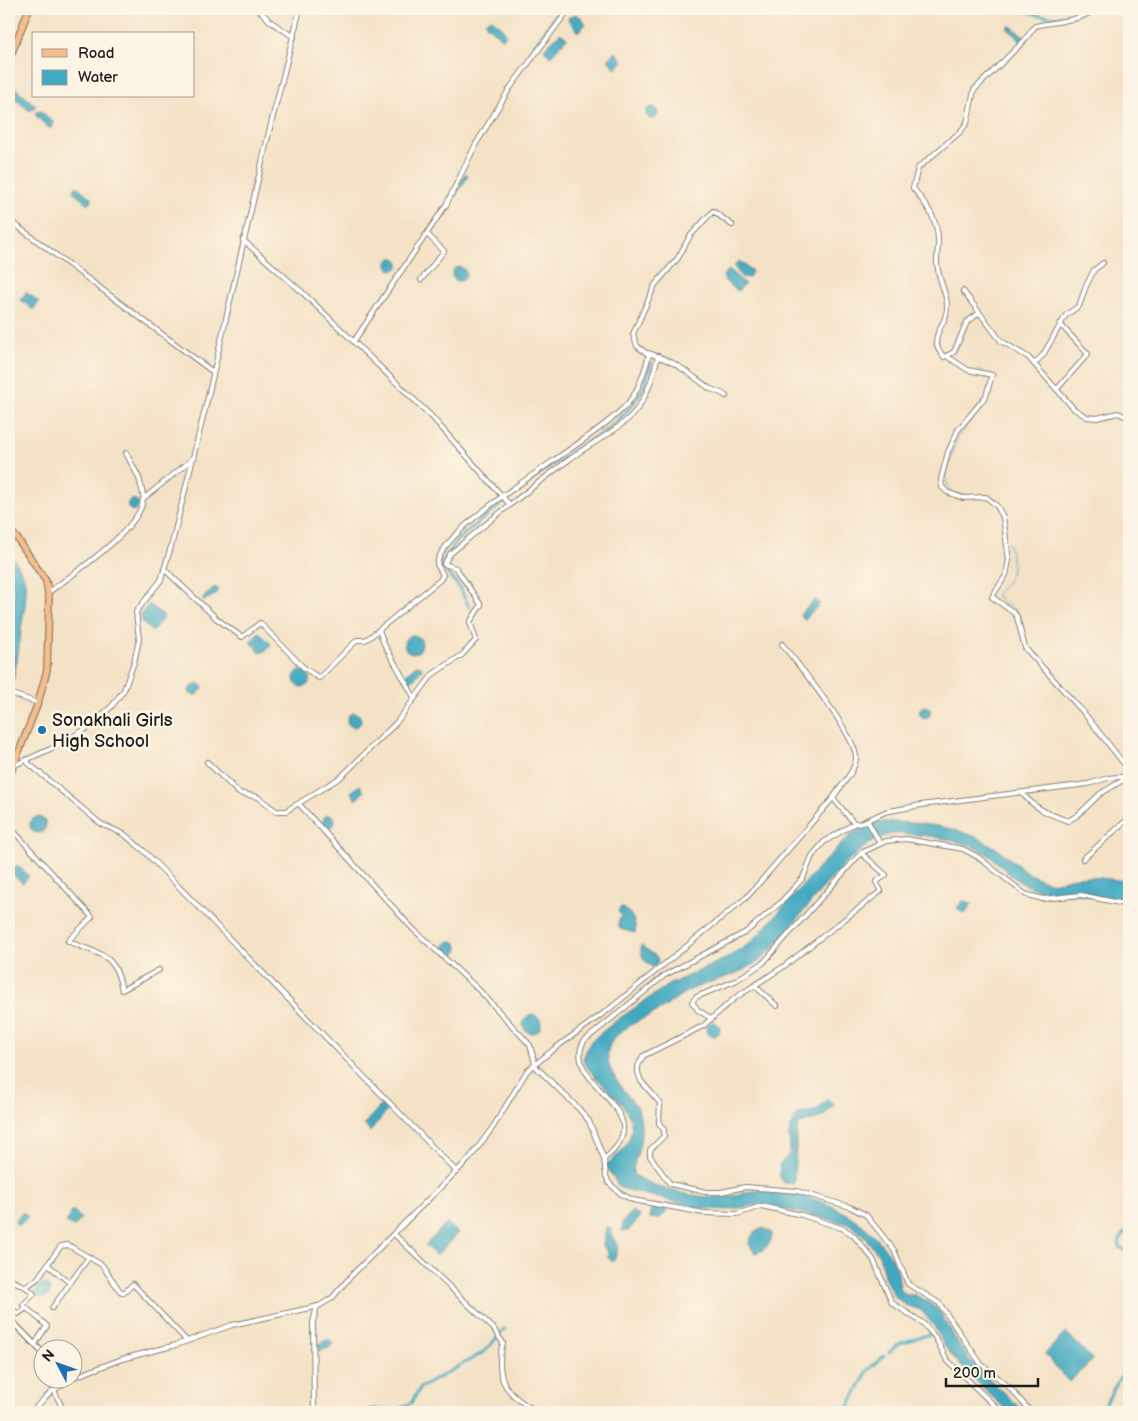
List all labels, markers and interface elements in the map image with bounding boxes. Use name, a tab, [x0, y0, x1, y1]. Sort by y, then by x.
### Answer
legend	[32, 32, 195, 98]
text: Road	[78, 44, 114, 63]
text: Water	[78, 68, 118, 87]
place label: Sonakhali Girls High School	[52, 710, 173, 752]
marker: Sonakhali Girls High School	[36, 724, 48, 736]
north arrow	[32, 1338, 82, 1388]
text: N	[39, 1346, 58, 1365]
scale bar	[946, 1356, 1038, 1388]
text: 200 m	[953, 1364, 996, 1383]

